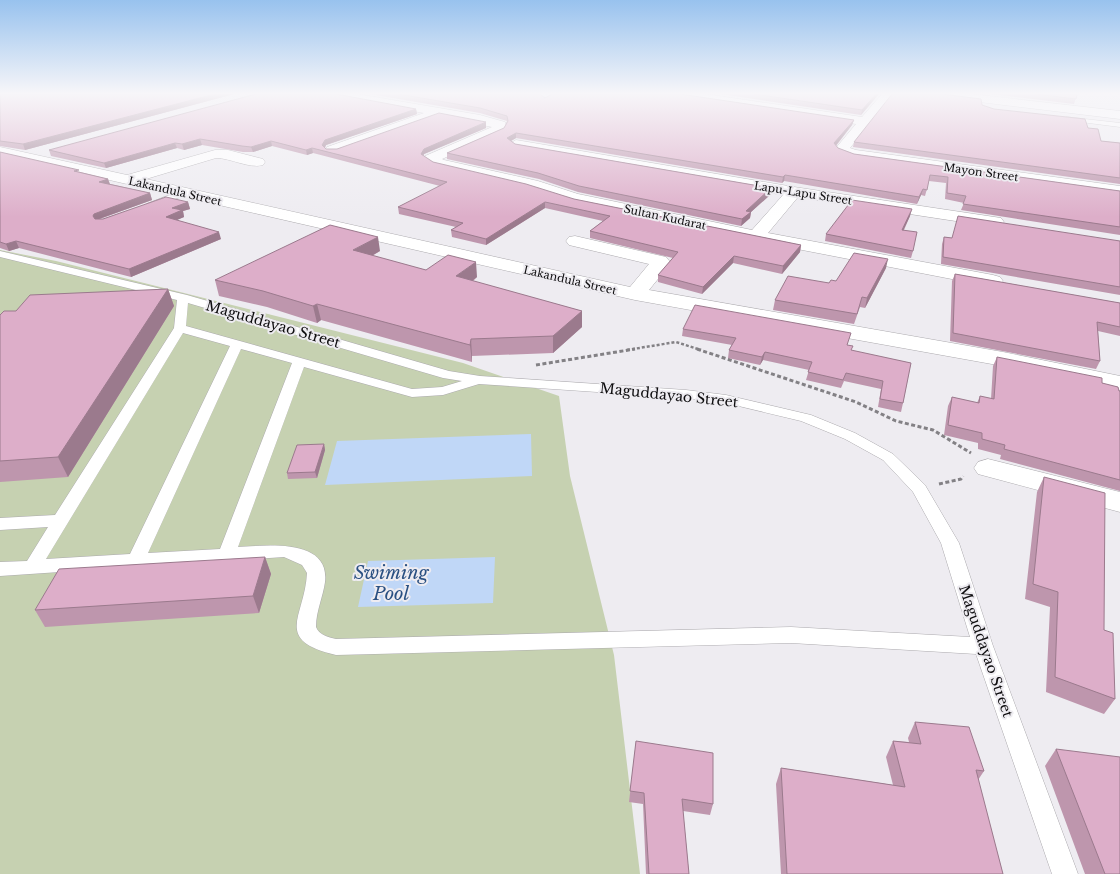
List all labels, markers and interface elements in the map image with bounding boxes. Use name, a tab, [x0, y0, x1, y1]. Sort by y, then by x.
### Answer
street label: Mayon Street	[943, 160, 1020, 184]
street label: Lakandula Street	[127, 173, 224, 209]
street label: Lapu-Lapu Street	[753, 178, 854, 208]
street label: Sultan Kudarat	[623, 201, 708, 233]
street label: Lakandula Street	[522, 262, 619, 298]
street label: Maguddayao Street	[204, 296, 343, 352]
street label: Maguddayao Street	[599, 379, 740, 411]
water label: Swiming Pool	[354, 562, 429, 605]
street label: Maguddayao Street	[955, 582, 1017, 720]

